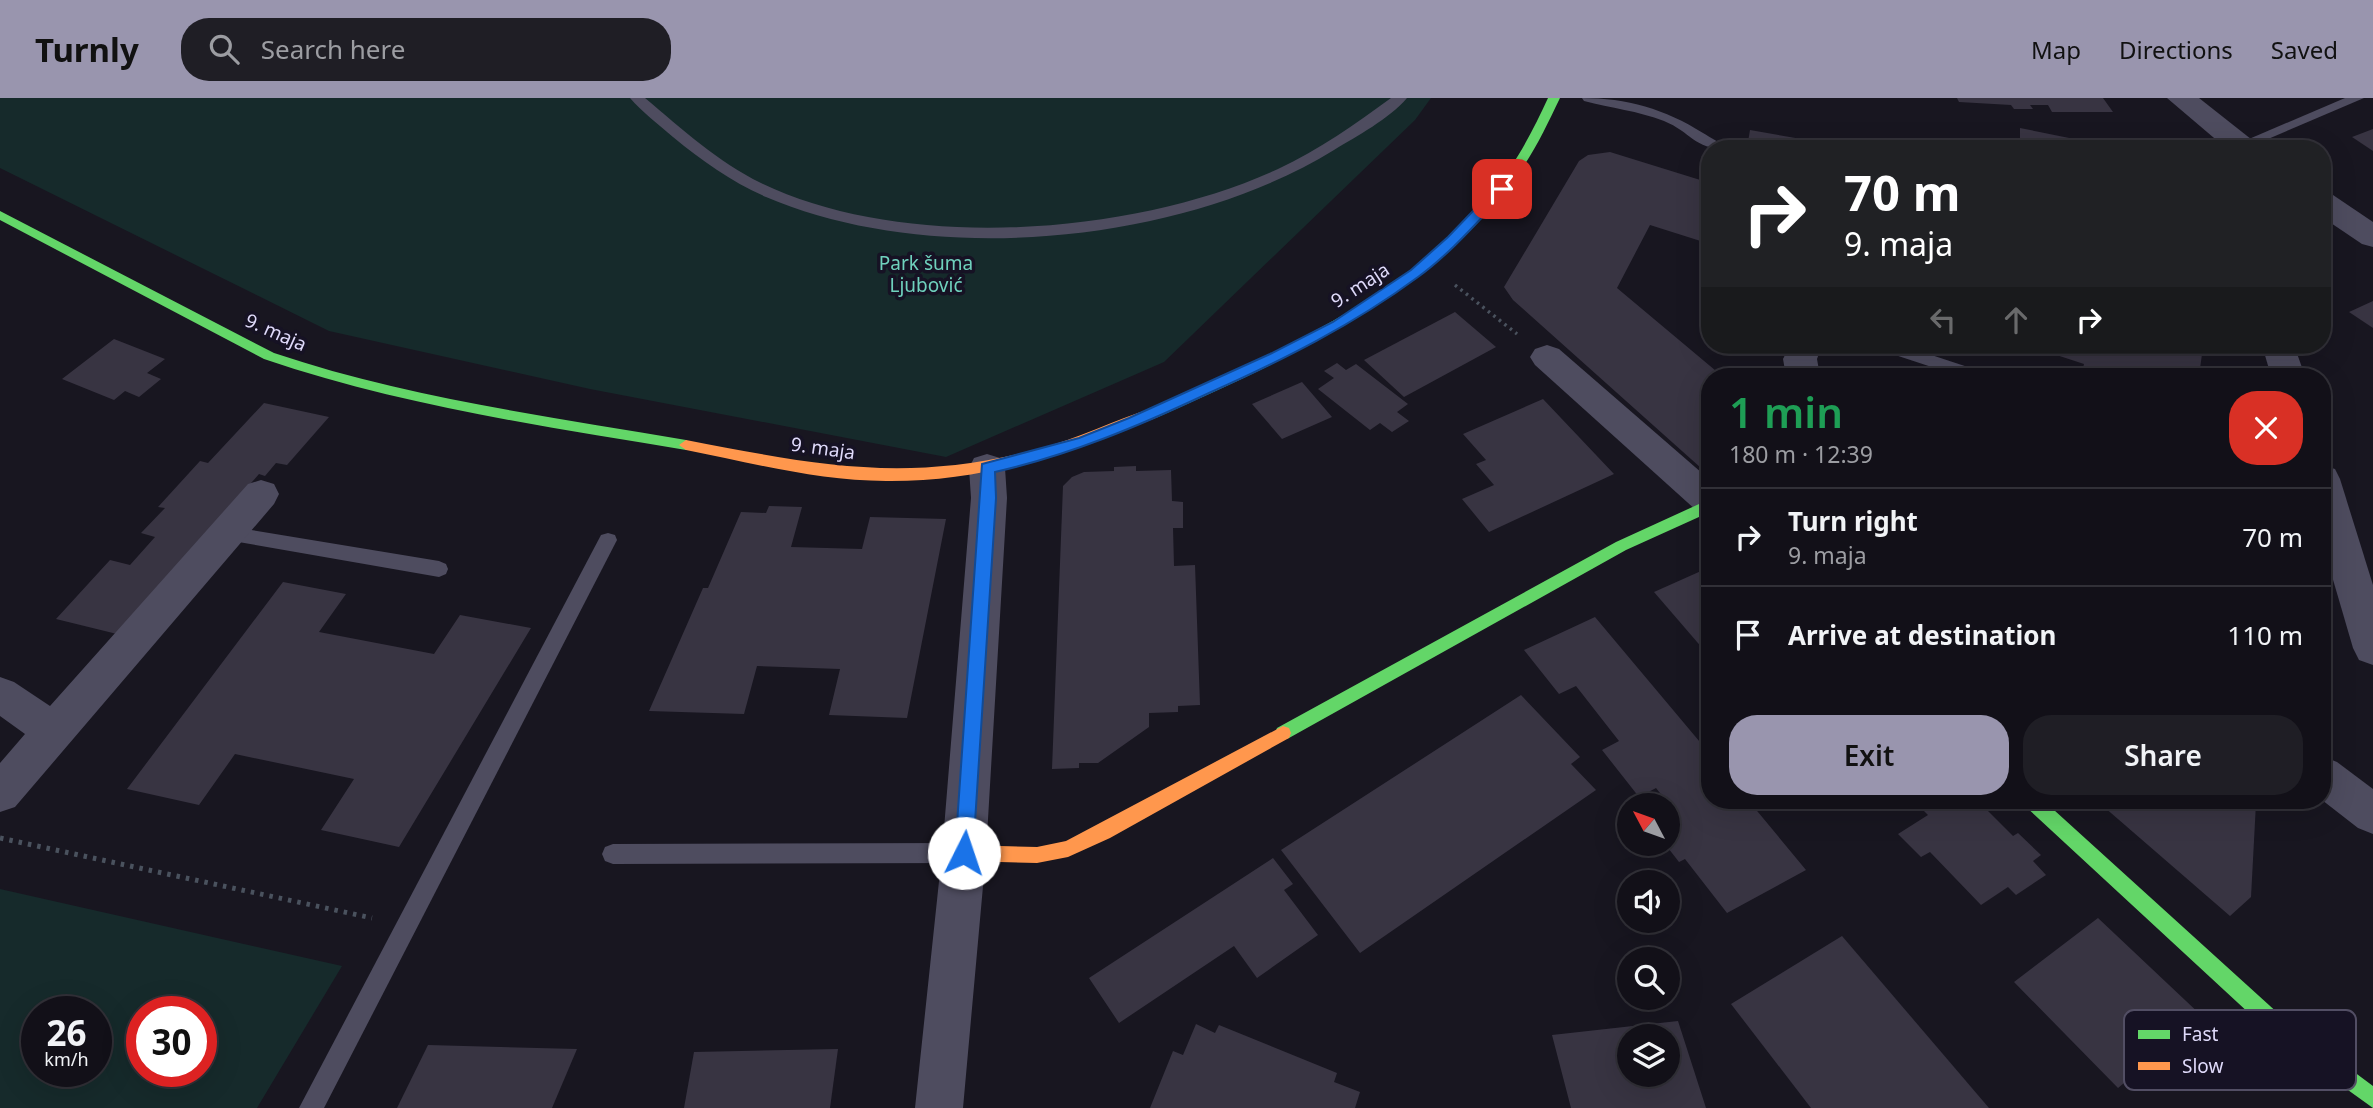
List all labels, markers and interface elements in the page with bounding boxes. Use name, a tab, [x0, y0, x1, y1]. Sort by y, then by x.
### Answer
search box	[181, 18, 671, 81]
text: Turnly	[35, 27, 139, 72]
icon: search	[205, 30, 243, 68]
text: Search here	[261, 31, 405, 67]
text: Map	[2031, 33, 2081, 66]
text: Directions	[2119, 33, 2233, 66]
text: Saved	[2271, 33, 2338, 66]
pin	[1472, 159, 1532, 219]
text: 70 m	[1844, 159, 1961, 225]
icon: right	[1729, 168, 1820, 259]
icon: arrive	[1483, 170, 1521, 208]
text: 9. maja	[1844, 222, 1953, 265]
park label: Park šuma Ljubović	[879, 250, 973, 298]
street label: 9. maja	[1326, 256, 1394, 314]
icon: left	[1924, 301, 1962, 339]
icon: ahead	[1997, 301, 2035, 339]
icon: right	[2070, 301, 2108, 339]
street label: 9. maja	[241, 307, 311, 357]
text: 1 min	[1729, 383, 1843, 440]
button: close	[2229, 391, 2303, 465]
street label: 9. maja	[789, 431, 857, 465]
text: 180 m · 12:39	[1729, 438, 1873, 470]
text: Turn right	[1788, 503, 1918, 539]
icon: right	[1729, 518, 1767, 556]
text: 70 m	[2242, 519, 2303, 555]
text: 9. maja	[1788, 539, 1867, 571]
icon: arrive	[1729, 616, 1767, 654]
text: Arrive at destination	[1788, 617, 2057, 653]
text: 110 m	[2227, 617, 2303, 653]
button: Exit	[1729, 715, 2009, 795]
button: Share	[2023, 715, 2303, 795]
north arrow	[1617, 793, 1680, 856]
map controls	[1617, 793, 1680, 1087]
position arrow	[927, 816, 1001, 890]
button: sound	[1617, 870, 1680, 933]
button: search	[1617, 947, 1680, 1010]
speed limit sign: 30	[126, 996, 217, 1087]
text: 26	[46, 1009, 87, 1056]
legend	[2124, 1010, 2356, 1090]
text: Fast	[2182, 1021, 2219, 1047]
button: layers	[1617, 1024, 1680, 1087]
text: km/h	[44, 1047, 89, 1071]
text: Slow	[2182, 1053, 2223, 1079]

